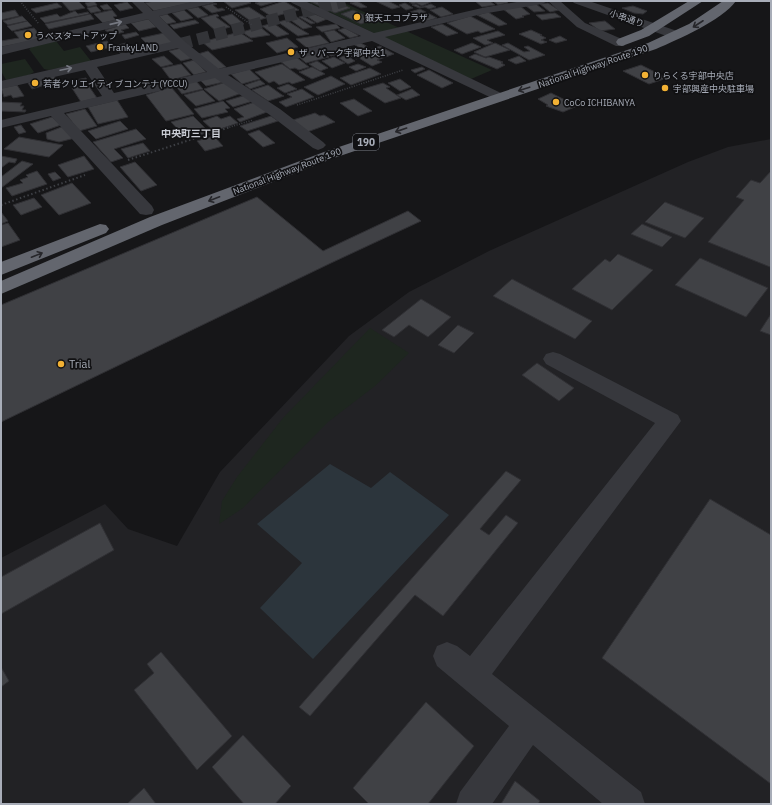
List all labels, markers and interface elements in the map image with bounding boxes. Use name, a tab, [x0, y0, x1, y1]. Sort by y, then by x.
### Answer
street label: 小串通り	[608, 7, 646, 29]
marker: 銀天エコプラザ	[352, 12, 362, 22]
place label: 銀天エコプラザ	[365, 12, 428, 23]
one-way arrow	[109, 18, 122, 26]
one-way arrow	[692, 20, 704, 28]
marker: うべスタートアップ	[23, 30, 33, 40]
place label: うべスタートアップ	[36, 30, 117, 41]
marker: FrankyLAND	[95, 42, 105, 52]
place label: FrankyLAND	[108, 42, 158, 53]
street label: National Highway Route 190	[537, 42, 649, 90]
marker: ザ・パーク宇部中央1	[286, 47, 296, 57]
place label: ザ・パーク宇部中央1	[299, 47, 385, 58]
one-way arrow	[59, 65, 72, 73]
marker: りらくる宇部中央店	[640, 70, 650, 80]
place label: りらくる宇部中央店	[653, 70, 734, 81]
marker: 若者クリエイティブコンテナ(YCCU)	[30, 78, 40, 88]
place label: 若者クリエイティブコンテナ(YCCU)	[43, 78, 188, 89]
marker: 宇部興産中央駐車場	[660, 83, 670, 93]
place label: 宇部興産中央駐車場	[673, 83, 754, 94]
one-way arrow	[519, 85, 531, 93]
marker: CoCo ICHIBANYA	[551, 97, 561, 107]
place label: CoCo ICHIBANYA	[564, 97, 635, 108]
district label: 中央町三丁目	[161, 127, 221, 140]
one-way arrow	[395, 127, 408, 134]
road number: 190	[353, 134, 379, 150]
street label: National Highway Route 190	[231, 145, 343, 197]
one-way arrow	[208, 196, 220, 204]
one-way arrow	[31, 250, 43, 258]
place label: Trial	[69, 357, 90, 371]
marker: Trial	[56, 359, 66, 369]

